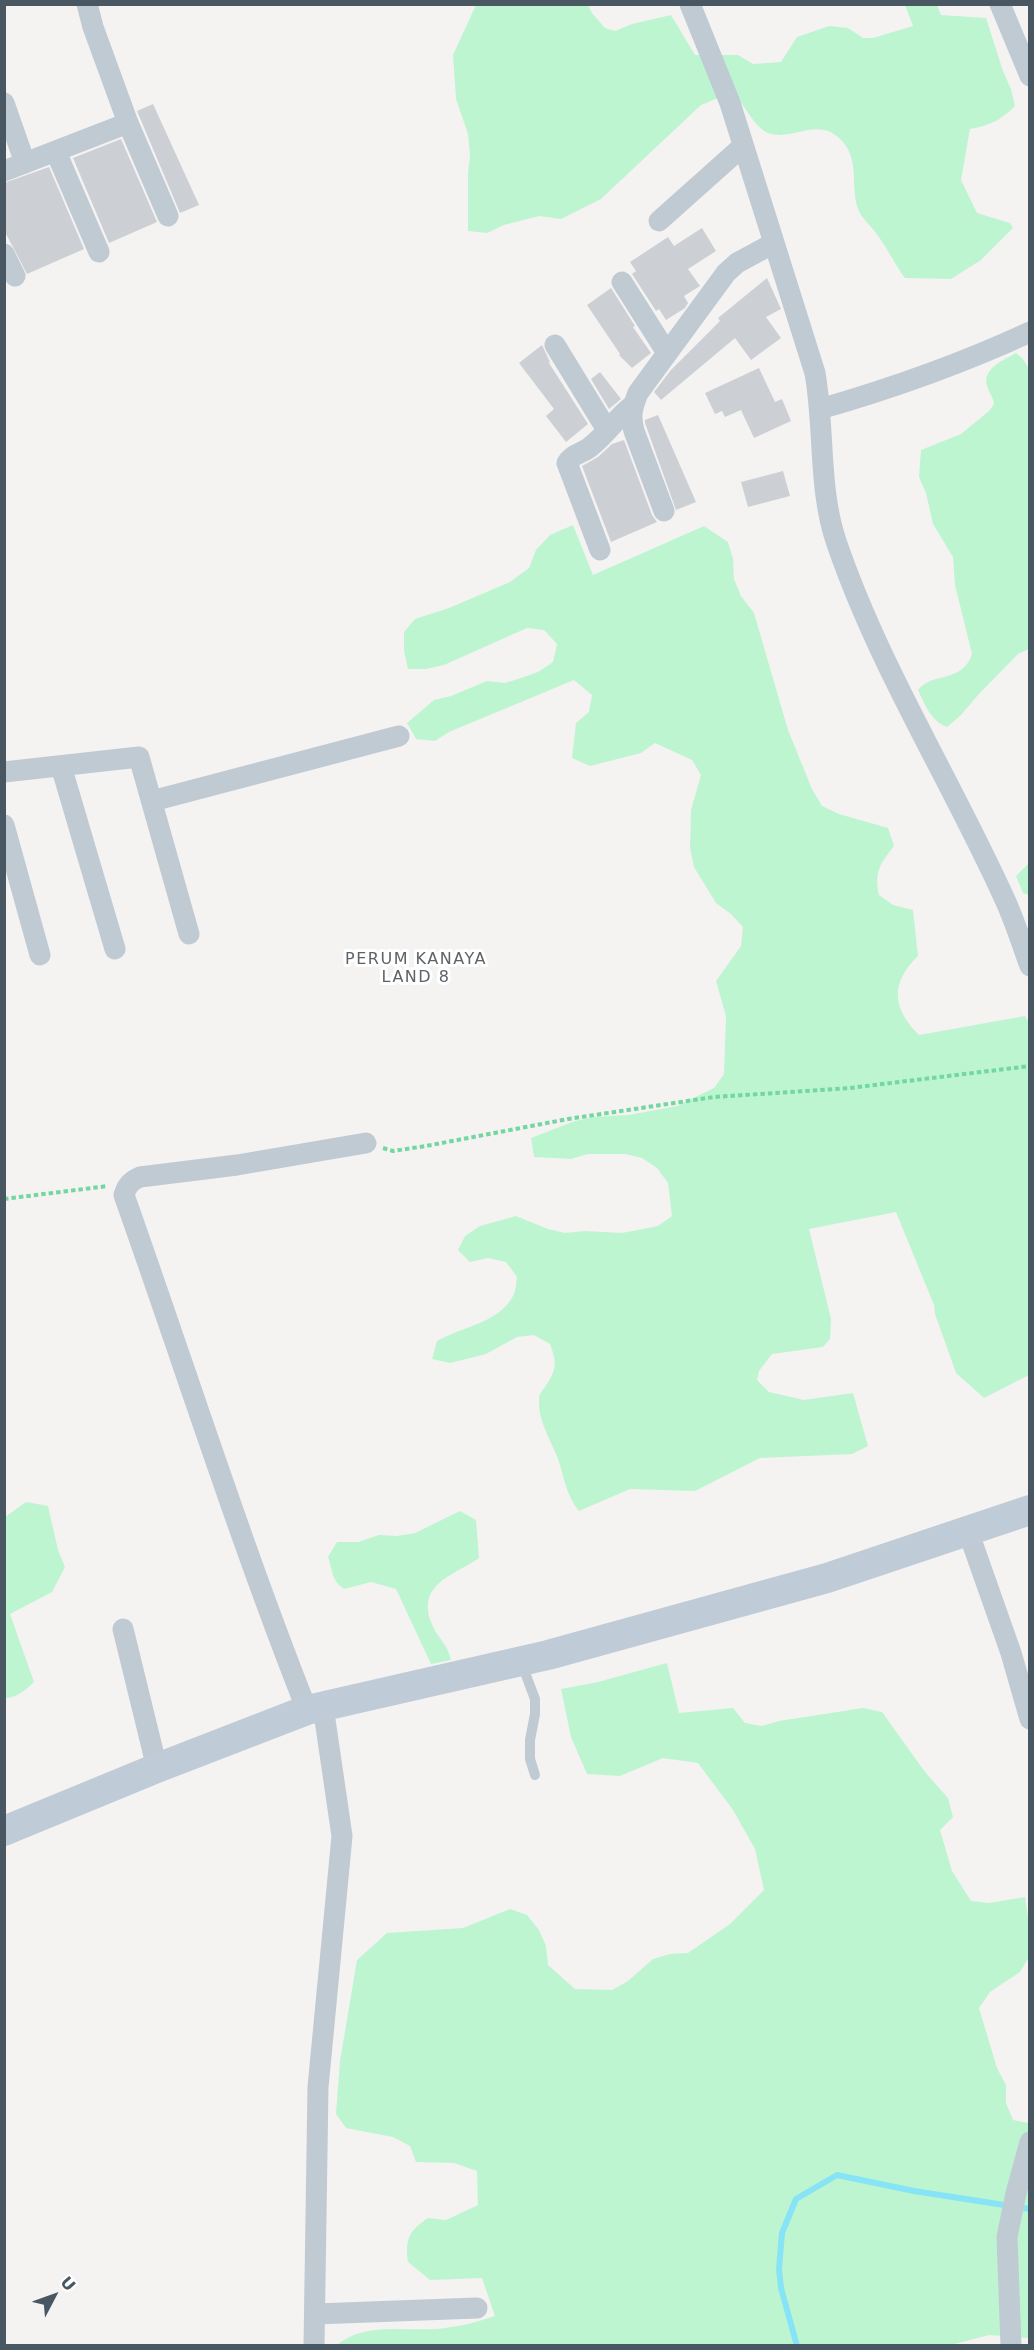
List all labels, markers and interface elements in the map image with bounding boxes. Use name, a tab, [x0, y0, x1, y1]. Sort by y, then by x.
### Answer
district label: PERUM KANAYA LAND 8	[345, 950, 487, 988]
north arrow	[24, 2266, 84, 2326]
text: U	[57, 2273, 79, 2295]

